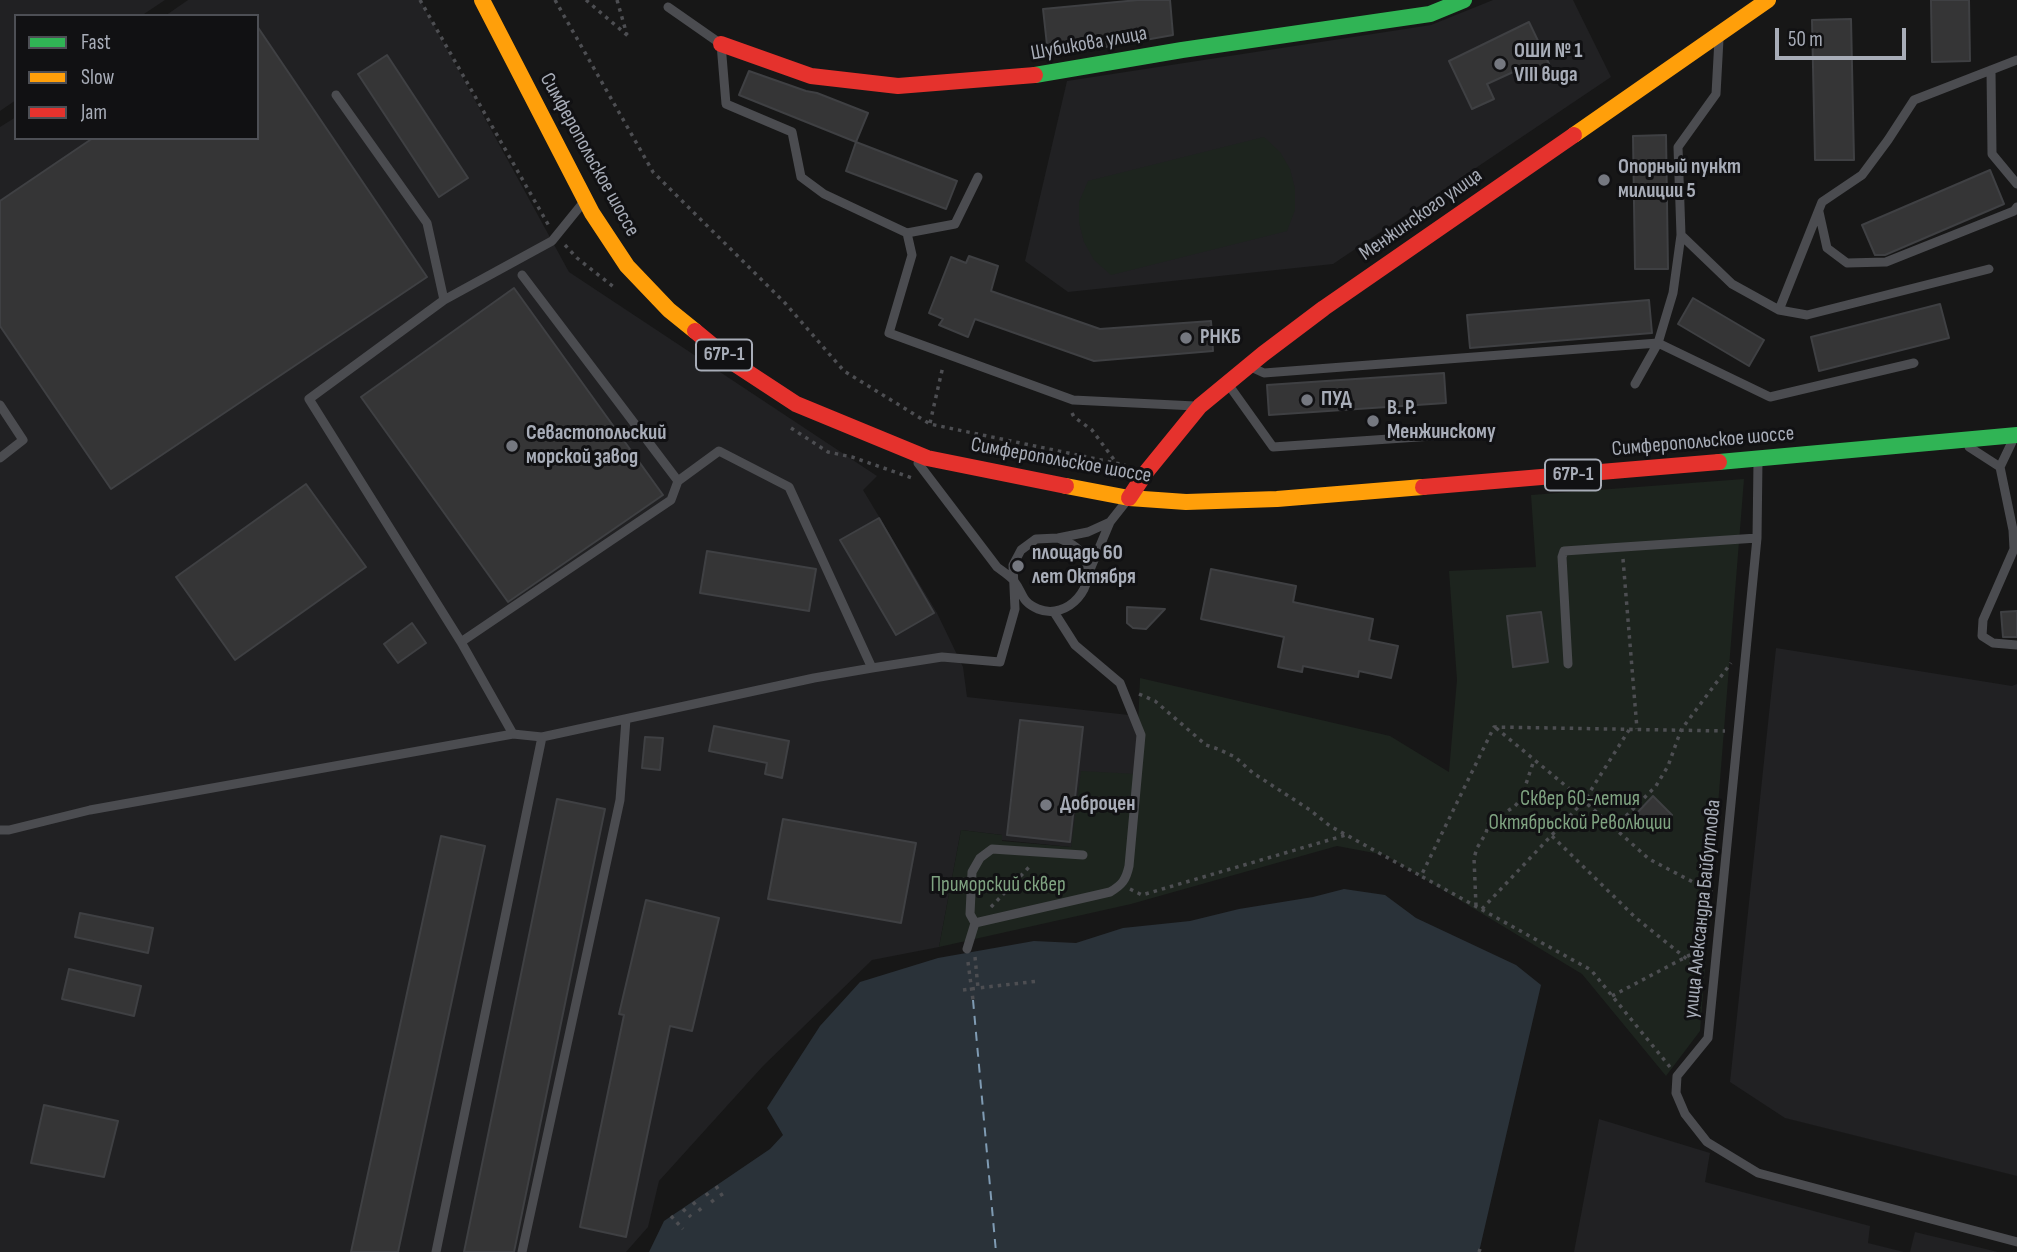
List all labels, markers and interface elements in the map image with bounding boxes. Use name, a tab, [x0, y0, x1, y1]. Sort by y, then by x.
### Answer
legend	[14, 14, 259, 140]
scale bar	[1779, 14, 1910, 58]
street label: Шубикова улица	[1029, 21, 1149, 67]
text: 50 m	[1788, 27, 1823, 52]
text: Fast	[81, 30, 111, 55]
place label: ОШИ № 1 VIII вида	[1514, 39, 1583, 89]
marker: ОШИ № 1 VIII вида	[1492, 56, 1508, 72]
text: Slow	[81, 65, 114, 90]
street label: Симферопольское шоссе	[534, 69, 644, 241]
text: Jam	[81, 100, 107, 125]
place label: Опорный пункт милиции 5	[1618, 155, 1741, 205]
street label: Менжинского улица	[1355, 163, 1487, 267]
marker: Опорный пункт милиции 5	[1596, 172, 1612, 188]
place label: РНКБ	[1200, 325, 1241, 351]
marker: РНКБ	[1178, 330, 1194, 346]
road number: 67Р-1	[696, 340, 752, 370]
place label: ПУД	[1321, 387, 1352, 413]
marker: ПУД	[1299, 392, 1315, 408]
place label: В. Р. Менжинскому	[1387, 396, 1496, 446]
marker: В. Р. Менжинскому	[1365, 413, 1381, 429]
place label: Севастопольский морской завод	[526, 421, 666, 471]
street label: Симферопольское шоссе	[1611, 421, 1795, 463]
street label: Симферопольское шоссе	[969, 433, 1153, 489]
marker: Севастопольский морской завод	[504, 438, 520, 454]
road number: 67Р-1	[1545, 460, 1601, 490]
place label: площадь 60 лет Октября	[1032, 541, 1136, 591]
marker: площадь 60 лет Октября	[1010, 558, 1026, 574]
park label: Сквер 60-летия Октябрьской Революции	[1489, 787, 1671, 837]
place label: Доброцен	[1060, 792, 1135, 818]
marker: Доброцен	[1038, 797, 1054, 813]
street label: улица Александра Байбутлова	[1679, 798, 1727, 1020]
park label: Приморский сквер	[930, 873, 1066, 899]

